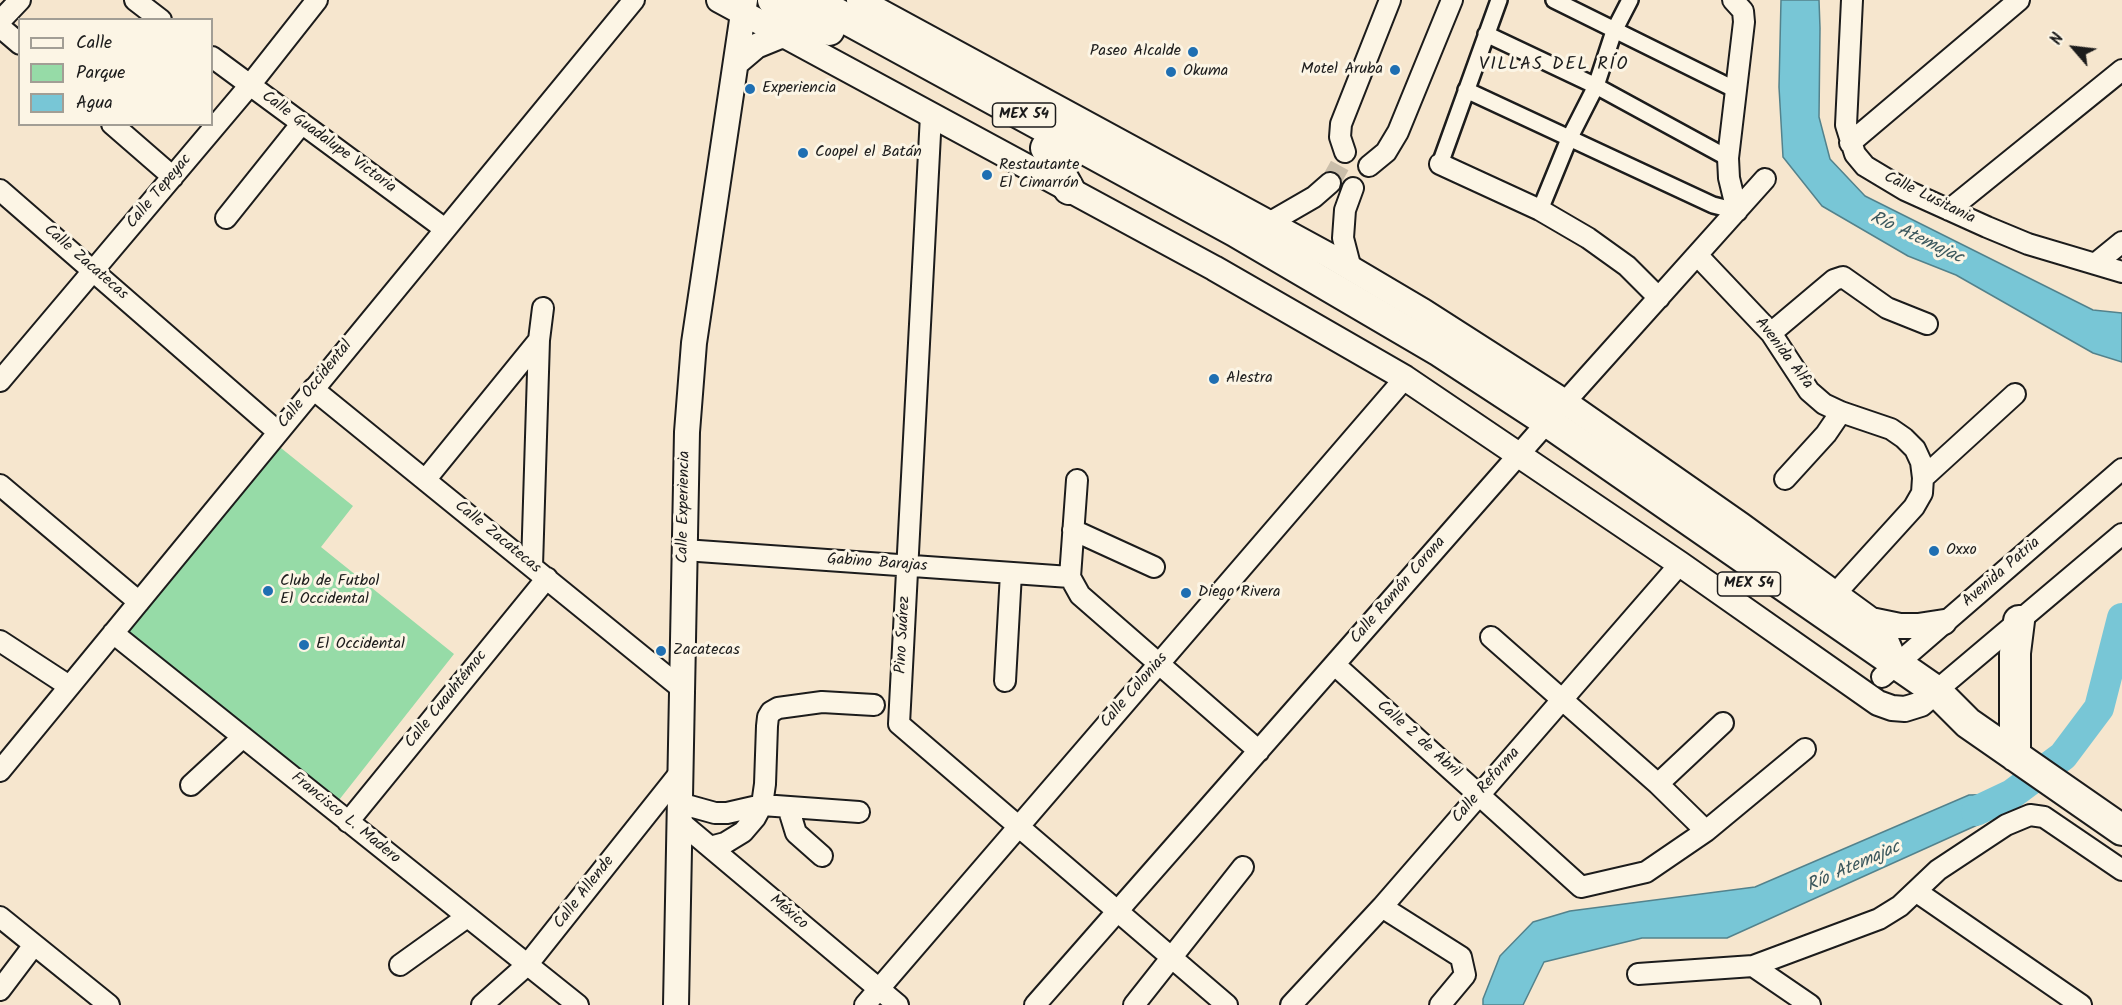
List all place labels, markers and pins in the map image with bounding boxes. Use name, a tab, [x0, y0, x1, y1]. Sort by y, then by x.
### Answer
place label: Paseo Alcalde	[1090, 42, 1181, 62]
marker: Paseo Alcalde	[1186, 45, 1200, 59]
place label: Motel Aruba	[1301, 60, 1383, 80]
place label: Okuma	[1183, 62, 1228, 82]
marker: Motel Aruba	[1388, 63, 1402, 77]
marker: Okuma	[1164, 65, 1178, 79]
place label: Experiencia	[762, 79, 836, 99]
marker: Experiencia	[743, 82, 757, 96]
place label: Coopel el Batán	[815, 143, 922, 163]
marker: Coopel el Batán	[796, 146, 810, 160]
place label: Restautante El Cimarrón	[999, 156, 1079, 194]
marker: Restautante El Cimarrón	[980, 168, 994, 182]
place label: Alestra	[1226, 369, 1273, 389]
marker: Alestra	[1207, 372, 1221, 386]
place label: Oxxo	[1946, 541, 1977, 561]
marker: Oxxo	[1927, 544, 1941, 558]
place label: Club de Futbol El Occidental	[280, 572, 379, 610]
place label: Diego Rivera	[1198, 583, 1280, 603]
marker: Club de Futbol El Occidental	[261, 584, 275, 598]
marker: Diego Rivera	[1179, 586, 1193, 600]
place label: El Occidental	[316, 635, 405, 655]
marker: El Occidental	[297, 638, 311, 652]
place label: Zacatecas	[673, 641, 740, 661]
marker: Zacatecas	[654, 644, 668, 658]

